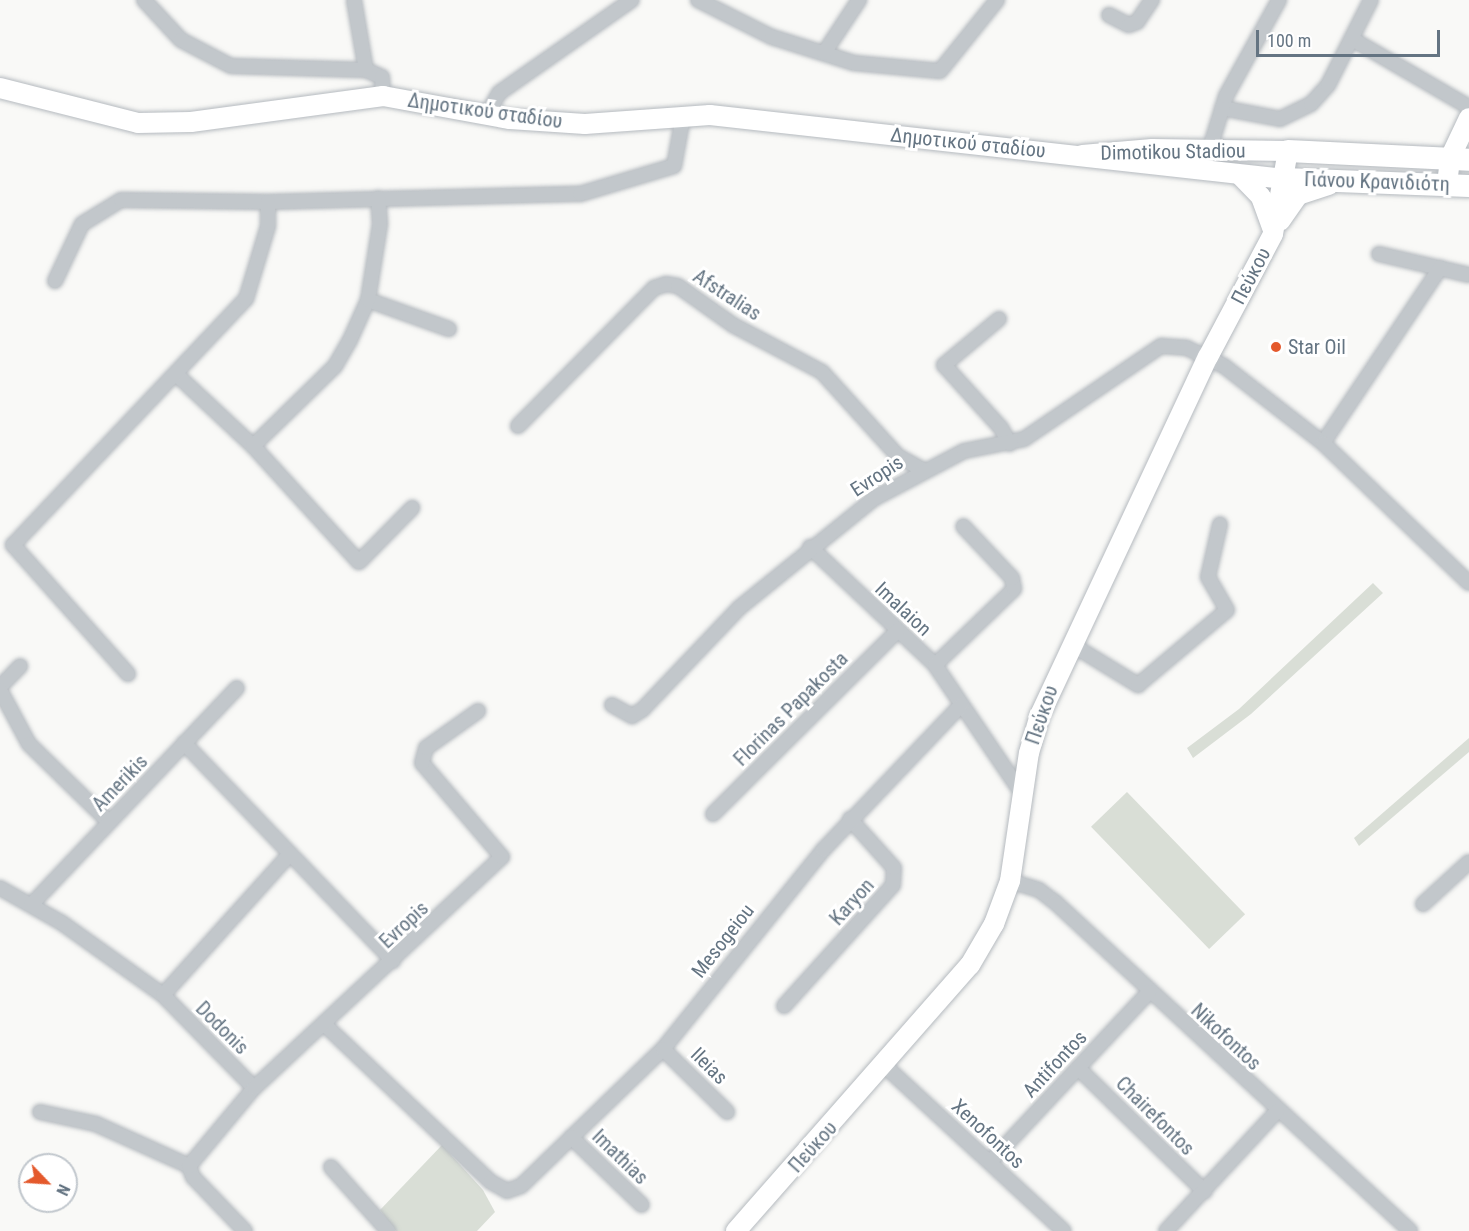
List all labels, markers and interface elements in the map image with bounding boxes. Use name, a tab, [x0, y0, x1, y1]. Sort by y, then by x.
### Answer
scale bar	[1259, 18, 1444, 56]
text: 100 m	[1267, 30, 1311, 51]
street label: Δημοτικού σταδίου	[406, 88, 564, 134]
street label: Δημοτικού σταδίου	[889, 123, 1047, 163]
street label: Dimotikou Stadiou	[1100, 139, 1246, 165]
street label: Γιάνου Κρανιδιότη	[1304, 167, 1450, 197]
street label: Πεύκου	[1226, 243, 1276, 309]
street label: Afstralias	[689, 264, 765, 326]
place label: Star Oil	[1288, 335, 1346, 359]
marker: Star Oil	[1269, 340, 1283, 354]
street label: Evropis	[846, 450, 908, 502]
street label: Imalaion	[870, 577, 936, 641]
street label: Florinas Papakosta	[729, 647, 853, 771]
street label: Πεύκου	[1021, 682, 1063, 748]
street label: Amerikis	[87, 750, 153, 816]
street label: Karyon	[825, 874, 879, 930]
street label: Evropis	[375, 897, 433, 953]
street label: Mesogeiou	[687, 899, 759, 983]
street label: Dodonis	[191, 997, 253, 1059]
street label: Nikofontos	[1186, 999, 1266, 1075]
street label: Antifontos	[1018, 1026, 1092, 1102]
street label: Ileias	[686, 1043, 732, 1089]
street label: Chairefontos	[1111, 1072, 1199, 1160]
street label: Xenofontos	[947, 1094, 1029, 1174]
street label: Πεύκου	[784, 1116, 842, 1178]
street label: Imathias	[587, 1125, 653, 1189]
north arrow	[18, 1153, 78, 1213]
text: N	[52, 1182, 74, 1198]

